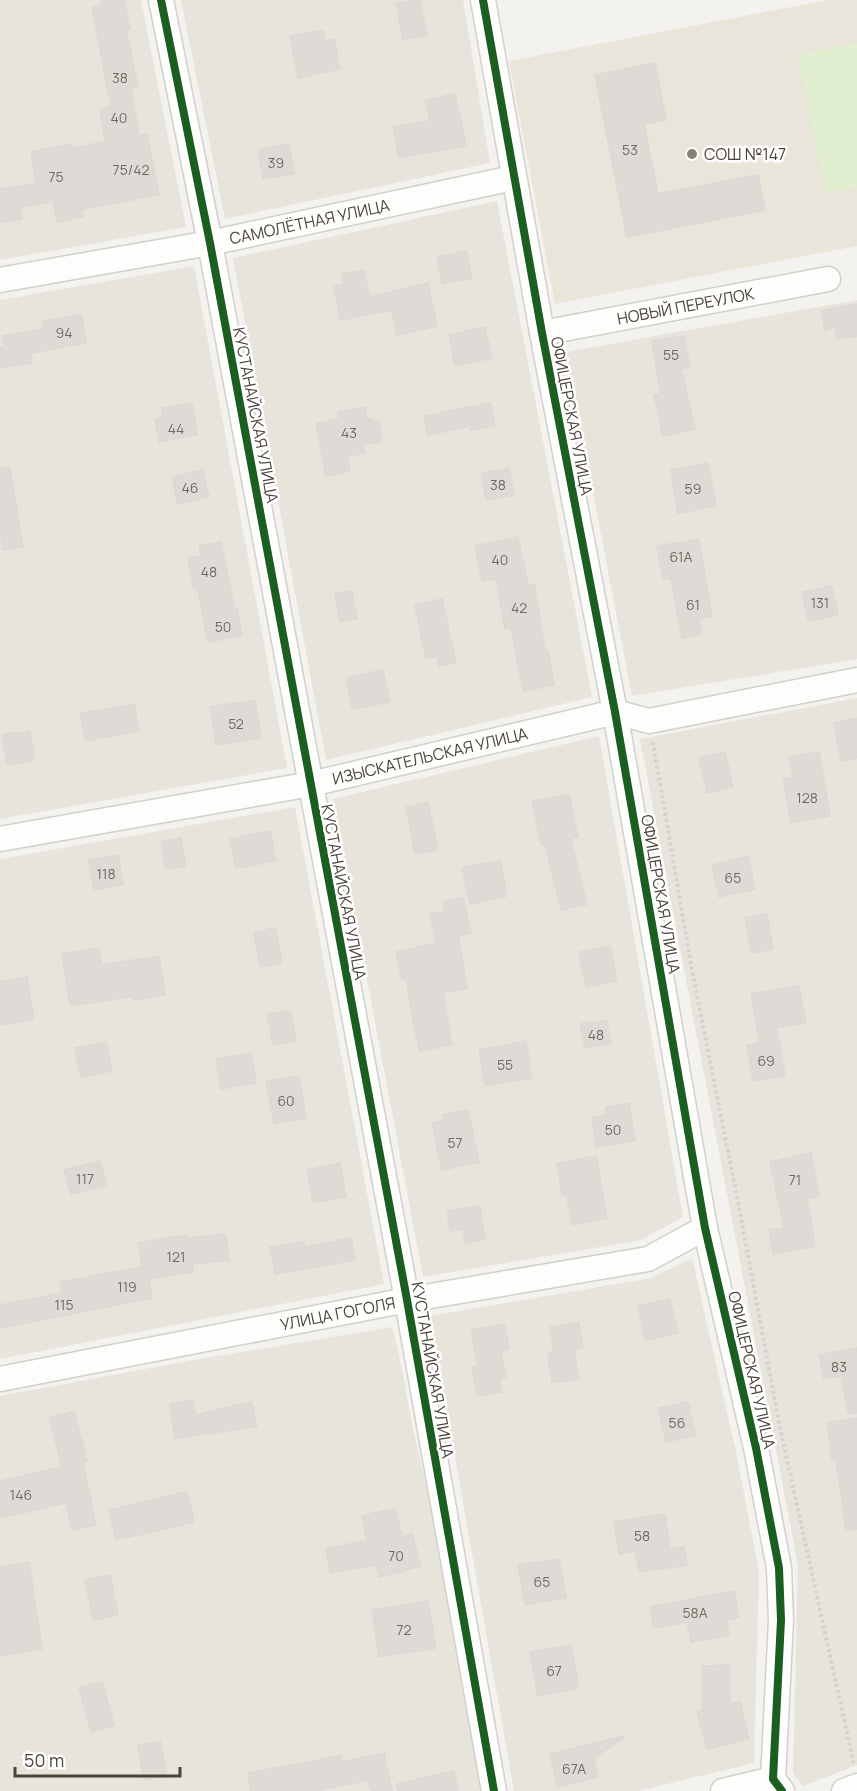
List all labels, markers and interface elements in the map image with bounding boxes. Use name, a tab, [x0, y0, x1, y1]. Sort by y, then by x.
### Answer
house number: 38	[112, 68, 128, 87]
house number: 40	[111, 108, 127, 127]
house number: 53	[622, 140, 638, 159]
place label: СОШ №147	[704, 143, 786, 165]
marker: СОШ №147	[685, 147, 699, 161]
house number: 39	[268, 153, 284, 172]
house number: 75/42	[113, 160, 149, 179]
house number: 75	[48, 167, 64, 186]
street label: САМОЛЁТНАЯ УЛИЦА	[228, 194, 391, 249]
street label: НОВЫЙ ПЕРЕУЛОК	[615, 282, 756, 330]
house number: 94	[56, 323, 72, 342]
street label: КУСТАНАЙСКАЯ УЛИЦА	[228, 325, 284, 505]
street label: ОФИЦЕРСКАЯ УЛИЦА	[546, 335, 598, 497]
house number: 55	[663, 345, 679, 364]
house number: 44	[168, 419, 184, 438]
house number: 43	[341, 423, 357, 442]
house number: 38	[490, 475, 506, 494]
house number: 46	[182, 478, 198, 497]
house number: 59	[685, 479, 701, 498]
house number: 61А	[670, 547, 693, 566]
house number: 40	[492, 550, 508, 569]
house number: 48	[201, 562, 217, 581]
house number: 131	[811, 593, 829, 612]
house number: 61	[686, 595, 700, 614]
house number: 42	[511, 598, 527, 617]
house number: 50	[215, 617, 231, 636]
house number: 52	[228, 714, 244, 733]
street label: ИЗЫСКАТЕЛЬСКАЯ УЛИЦА	[330, 722, 530, 790]
house number: 128	[796, 788, 818, 807]
street label: КУСТАНАЙСКАЯ УЛИЦА	[316, 802, 372, 982]
street label: ОФИЦЕРСКАЯ УЛИЦА	[636, 813, 686, 975]
house number: 118	[96, 864, 116, 883]
house number: 65	[725, 868, 741, 887]
house number: 48	[588, 1025, 604, 1044]
house number: 69	[757, 1051, 775, 1070]
house number: 55	[497, 1055, 513, 1074]
house number: 60	[277, 1091, 295, 1110]
house number: 50	[605, 1120, 621, 1139]
house number: 57	[447, 1133, 463, 1152]
house number: 117	[76, 1169, 94, 1188]
house number: 71	[789, 1170, 801, 1189]
house number: 121	[167, 1247, 185, 1266]
house number: 119	[117, 1277, 137, 1296]
street label: КУСТАНАЙСКАЯ УЛИЦА	[407, 1280, 459, 1460]
street label: ОФИЦЕРСКАЯ УЛИЦА	[723, 1289, 781, 1451]
street label: УЛИЦА ГОГОЛЯ	[278, 1292, 397, 1335]
house number: 115	[54, 1295, 74, 1314]
house number: 83	[831, 1357, 847, 1376]
house number: 56	[669, 1413, 685, 1432]
house number: 146	[10, 1485, 32, 1504]
house number: 58	[634, 1526, 650, 1545]
house number: 70	[388, 1546, 404, 1565]
house number: 65	[534, 1572, 550, 1591]
house number: 58А	[682, 1603, 708, 1622]
house number: 72	[396, 1620, 412, 1639]
house number: 67	[546, 1661, 562, 1680]
scale bar	[15, 1740, 180, 1778]
text: 50 m	[24, 1748, 64, 1772]
house number: 67А	[562, 1759, 586, 1778]

